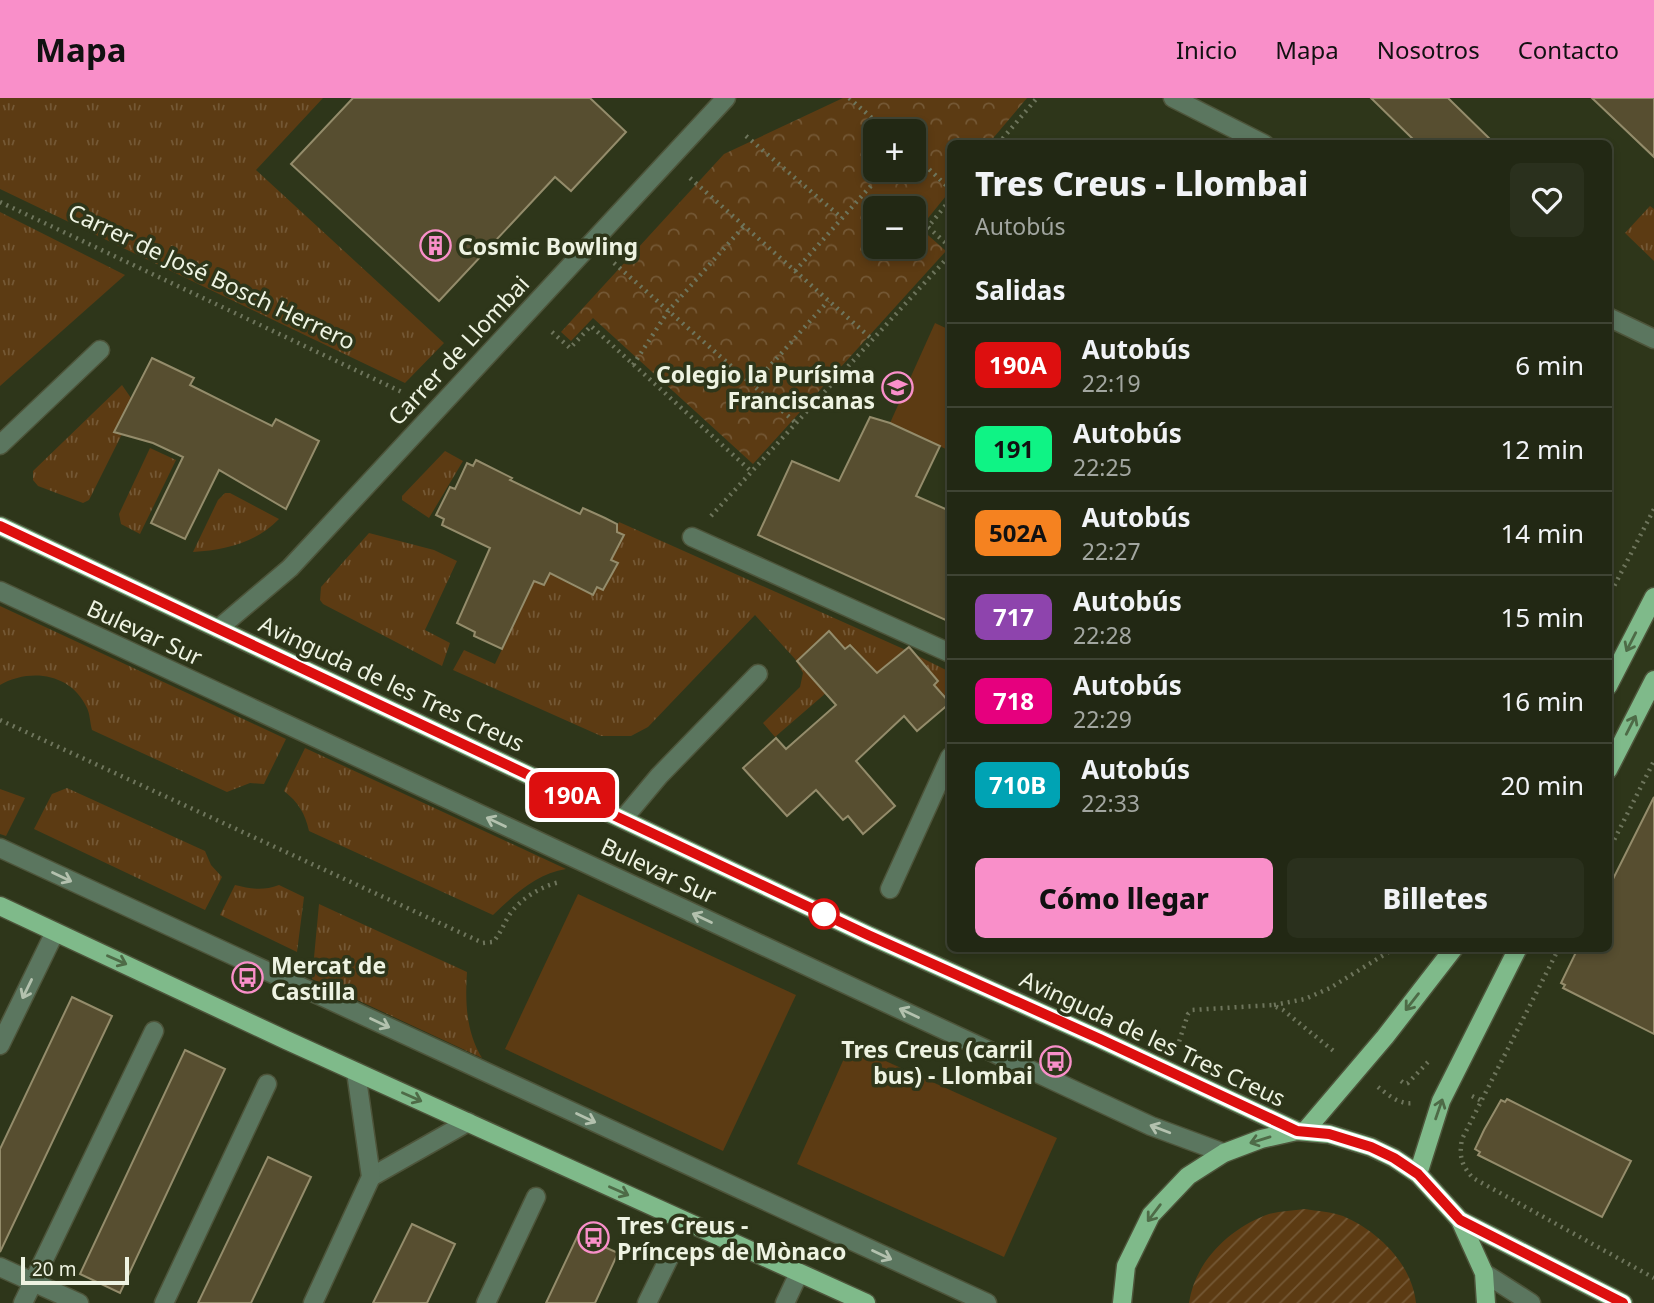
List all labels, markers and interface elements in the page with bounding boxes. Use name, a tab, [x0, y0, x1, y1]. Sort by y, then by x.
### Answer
text: Mapa	[35, 27, 127, 72]
text: Inicio	[1176, 33, 1237, 66]
text: Mapa	[1275, 33, 1339, 66]
text: Nosotros	[1377, 33, 1480, 66]
text: Contacto	[1518, 33, 1619, 66]
map controls	[863, 119, 926, 259]
button: +	[863, 119, 926, 182]
text: Tres Creus - Llombai	[975, 161, 1308, 206]
button: heart	[1510, 163, 1584, 237]
street label: Carrer de José Bosch Herrero	[63, 195, 361, 357]
button: −	[863, 196, 926, 259]
text: Autobús	[975, 210, 1066, 242]
building icon: Cosmic Bowling	[418, 229, 452, 263]
place label: Cosmic Bowling	[458, 230, 638, 262]
street label: Carrer de Llombai	[380, 268, 536, 432]
text: Salidas	[975, 272, 1065, 308]
text: Autobús	[1082, 331, 1191, 367]
text: 6 min	[1515, 347, 1584, 383]
text: 190A	[989, 348, 1047, 381]
place label: Colegio la Purísima Franciscanas	[656, 358, 875, 416]
text: 22:19	[1082, 367, 1141, 399]
school or university icon: Colegio la Purísima Franciscanas	[881, 370, 915, 404]
text: Autobús	[1073, 415, 1182, 451]
text: 12 min	[1500, 431, 1584, 467]
text: 191	[993, 432, 1034, 465]
text: 22:25	[1073, 451, 1132, 483]
text: Autobús	[1082, 499, 1191, 535]
text: 14 min	[1500, 515, 1584, 551]
text: 502A	[989, 516, 1047, 549]
text: 22:27	[1082, 535, 1141, 567]
text: Autobús	[1073, 583, 1182, 619]
street label: Bulevar Sur	[82, 591, 208, 673]
text: 15 min	[1500, 599, 1584, 635]
text: 717	[993, 600, 1034, 633]
street label: Avinguda de les Tres Creus	[254, 607, 530, 759]
text: 22:28	[1073, 619, 1132, 651]
one-way arrow	[1624, 631, 1638, 652]
text: Autobús	[1073, 667, 1182, 703]
text: 16 min	[1500, 683, 1584, 719]
text: 718	[993, 684, 1034, 717]
text: 22:29	[1073, 703, 1132, 735]
one-way arrow	[1625, 715, 1639, 736]
text: Autobús	[1081, 751, 1190, 787]
text: 20 min	[1500, 767, 1584, 803]
text: 710B	[989, 768, 1046, 801]
line badge: 190A	[523, 772, 621, 818]
text: 190A	[543, 778, 601, 811]
text: 22:33	[1081, 787, 1140, 819]
one-way arrow	[486, 815, 507, 828]
street label: Bulevar Sur	[596, 829, 722, 911]
button: Cómo llegar	[975, 858, 1273, 938]
button: Billetes	[1287, 858, 1584, 938]
one-way arrow	[51, 870, 72, 884]
unlabelled marker	[809, 899, 839, 929]
one-way arrow	[692, 910, 713, 923]
place label: Mercat de Castilla	[271, 949, 386, 1007]
one-way arrow	[106, 954, 127, 967]
bus stop icon: Mercat de Castilla	[231, 961, 265, 995]
street label: Avinguda de les Tres Creus	[1015, 962, 1291, 1114]
one-way arrow	[20, 978, 34, 999]
one-way arrow	[1405, 993, 1420, 1011]
one-way arrow	[899, 1006, 920, 1020]
one-way arrow	[368, 1017, 390, 1030]
place label: Tres Creus (carril bus) - Llombai	[841, 1033, 1033, 1091]
bus stop icon: Tres Creus (carril bus) - Llombai	[1039, 1045, 1073, 1079]
one-way arrow	[401, 1091, 423, 1104]
one-way arrow	[1434, 1098, 1446, 1120]
one-way arrow	[575, 1112, 596, 1126]
one-way arrow	[1149, 1122, 1171, 1135]
one-way arrow	[1249, 1135, 1271, 1148]
one-way arrow	[608, 1185, 629, 1198]
one-way arrow	[1147, 1204, 1162, 1222]
place label: Tres Creus - Prínceps de Mònaco	[617, 1209, 846, 1267]
bus stop icon: Tres Creus - Prínceps de Mònaco	[577, 1221, 611, 1255]
one-way arrow	[871, 1248, 892, 1262]
scale bar	[21, 1254, 130, 1286]
text: 20 m	[32, 1256, 76, 1282]

